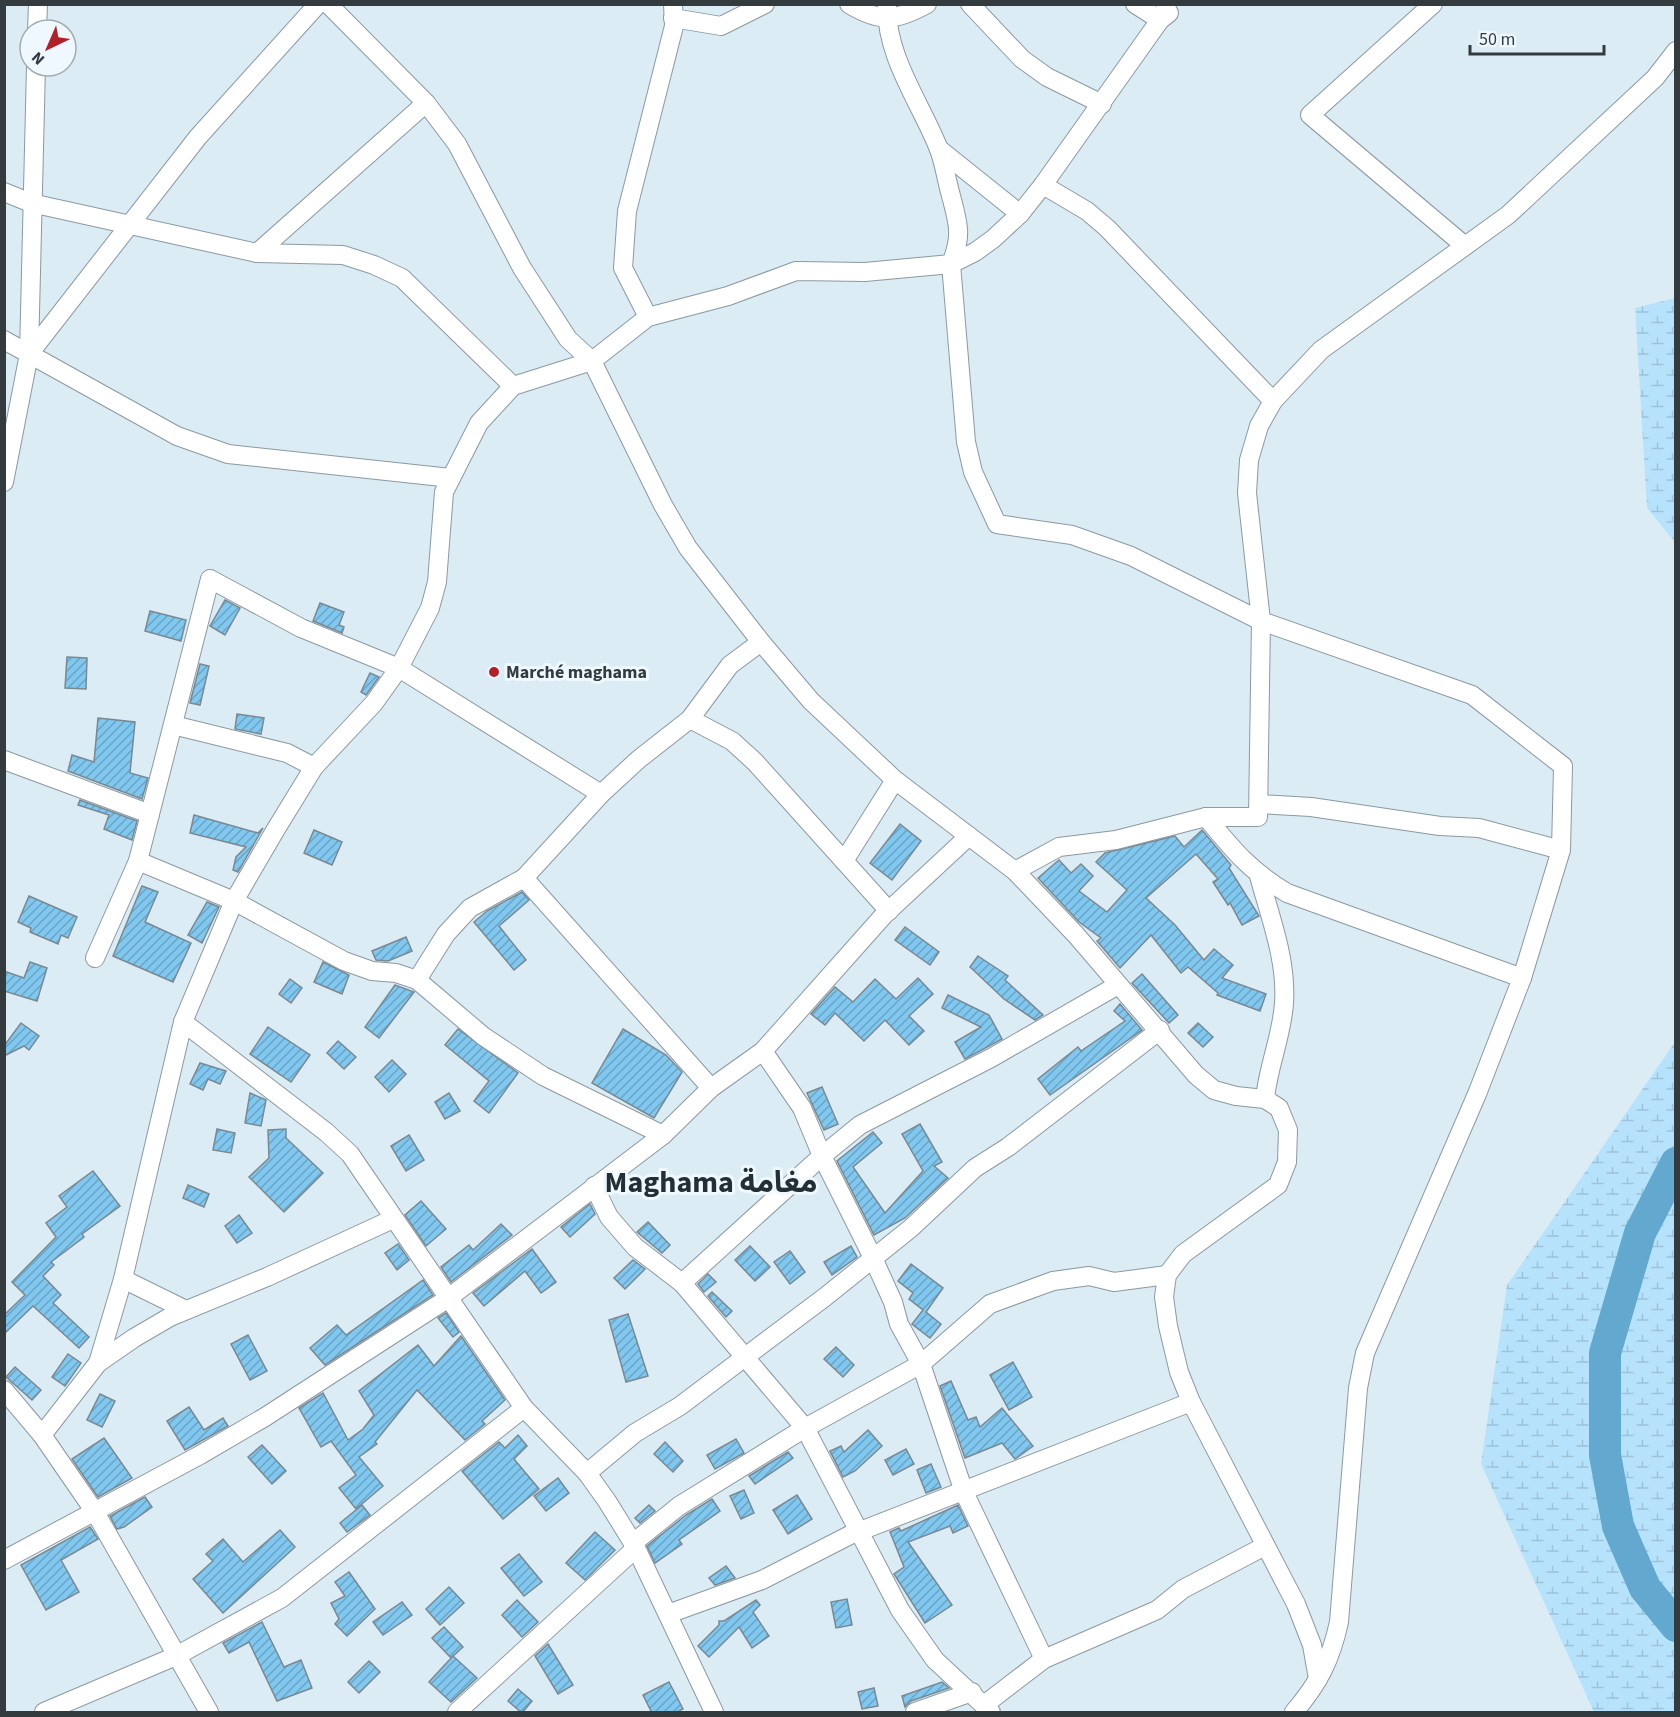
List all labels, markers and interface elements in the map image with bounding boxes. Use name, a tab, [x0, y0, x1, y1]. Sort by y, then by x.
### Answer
north arrow	[18, 18, 78, 78]
scale bar	[1470, 18, 1604, 56]
text: 50 m	[1479, 27, 1515, 52]
text: N	[27, 46, 50, 70]
place label: Marché maghama	[506, 660, 647, 685]
marker: Marché maghama	[487, 665, 501, 679]
district label: Maghama مغامة	[605, 1161, 817, 1204]

